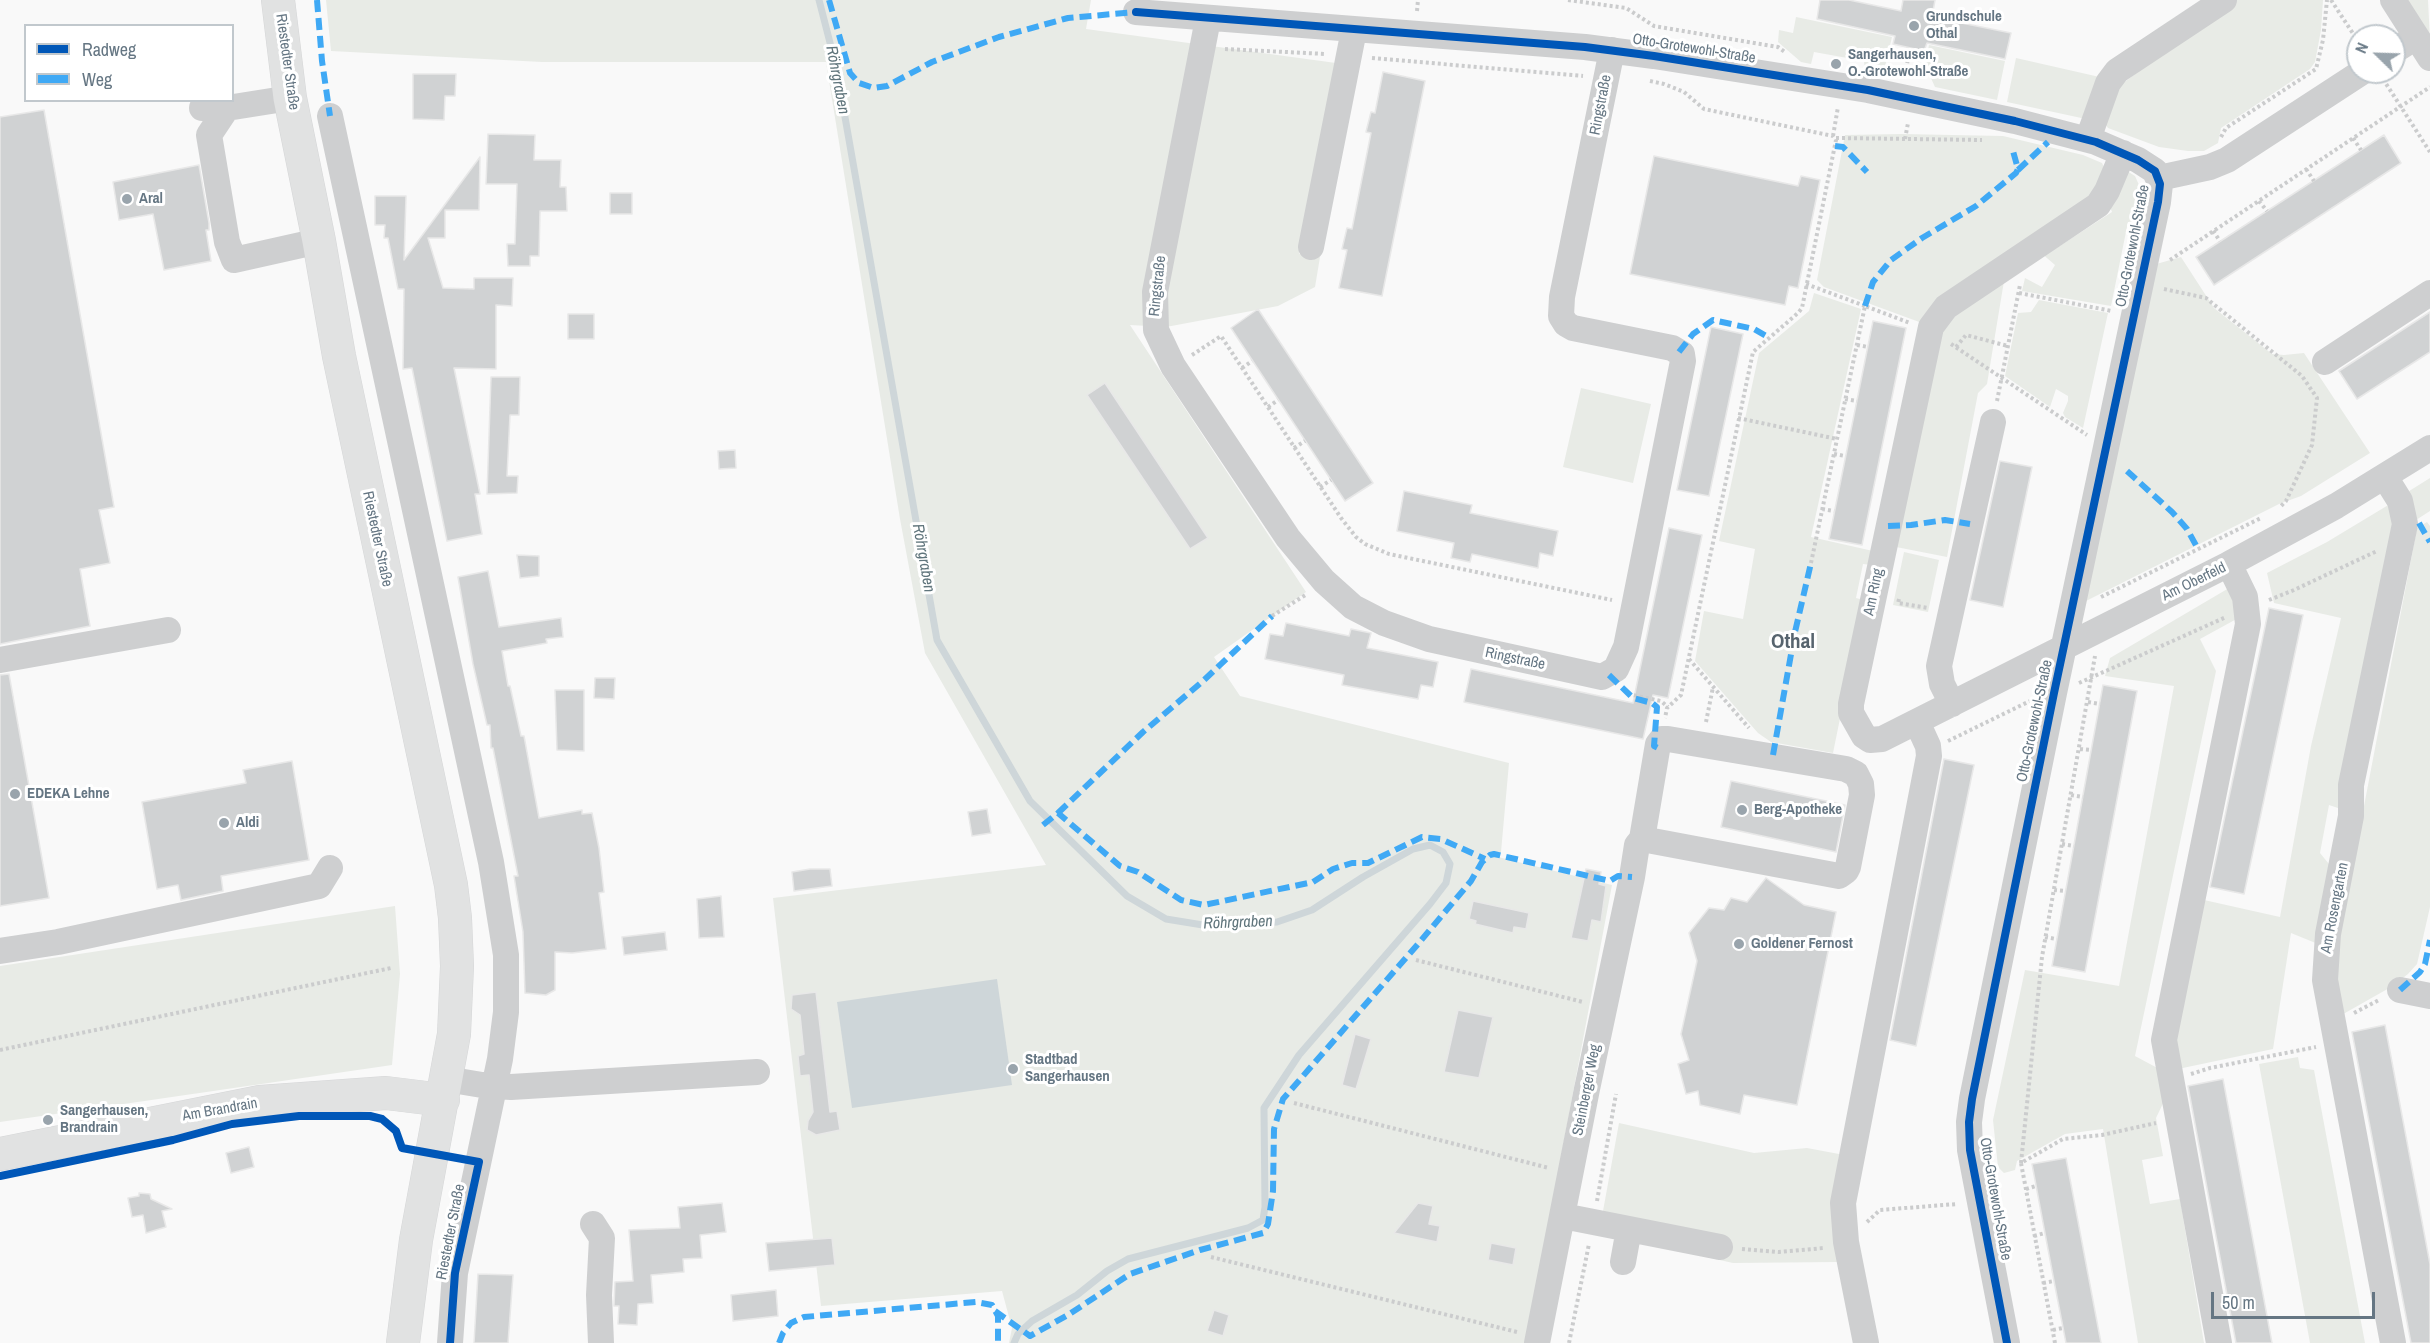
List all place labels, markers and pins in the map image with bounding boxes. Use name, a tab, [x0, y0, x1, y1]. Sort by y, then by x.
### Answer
place label: Grundschule Othal	[1926, 8, 2002, 43]
marker: Grundschule Othal	[1907, 19, 1921, 33]
place label: Sangerhausen, O.-Grotewohl-Straße	[1848, 46, 1968, 81]
marker: Sangerhausen, O.-Grotewohl-Straße	[1829, 57, 1843, 71]
place label: Aral	[139, 190, 163, 208]
marker: Aral	[120, 192, 134, 206]
place label: EDEKA Lehne	[27, 785, 110, 803]
marker: EDEKA Lehne	[8, 787, 22, 801]
place label: Berg-Apotheke	[1754, 801, 1842, 819]
marker: Berg-Apotheke	[1735, 803, 1749, 817]
place label: Aldi	[236, 814, 259, 832]
marker: Aldi	[217, 816, 231, 830]
place label: Goldener Fernost	[1751, 935, 1853, 953]
marker: Goldener Fernost	[1732, 937, 1746, 951]
place label: Stadtbad Sangerhausen	[1025, 1051, 1110, 1086]
marker: Stadtbad Sangerhausen	[1006, 1062, 1020, 1076]
place label: Sangerhausen, Brandrain	[60, 1102, 148, 1137]
marker: Sangerhausen, Brandrain	[41, 1113, 55, 1127]

